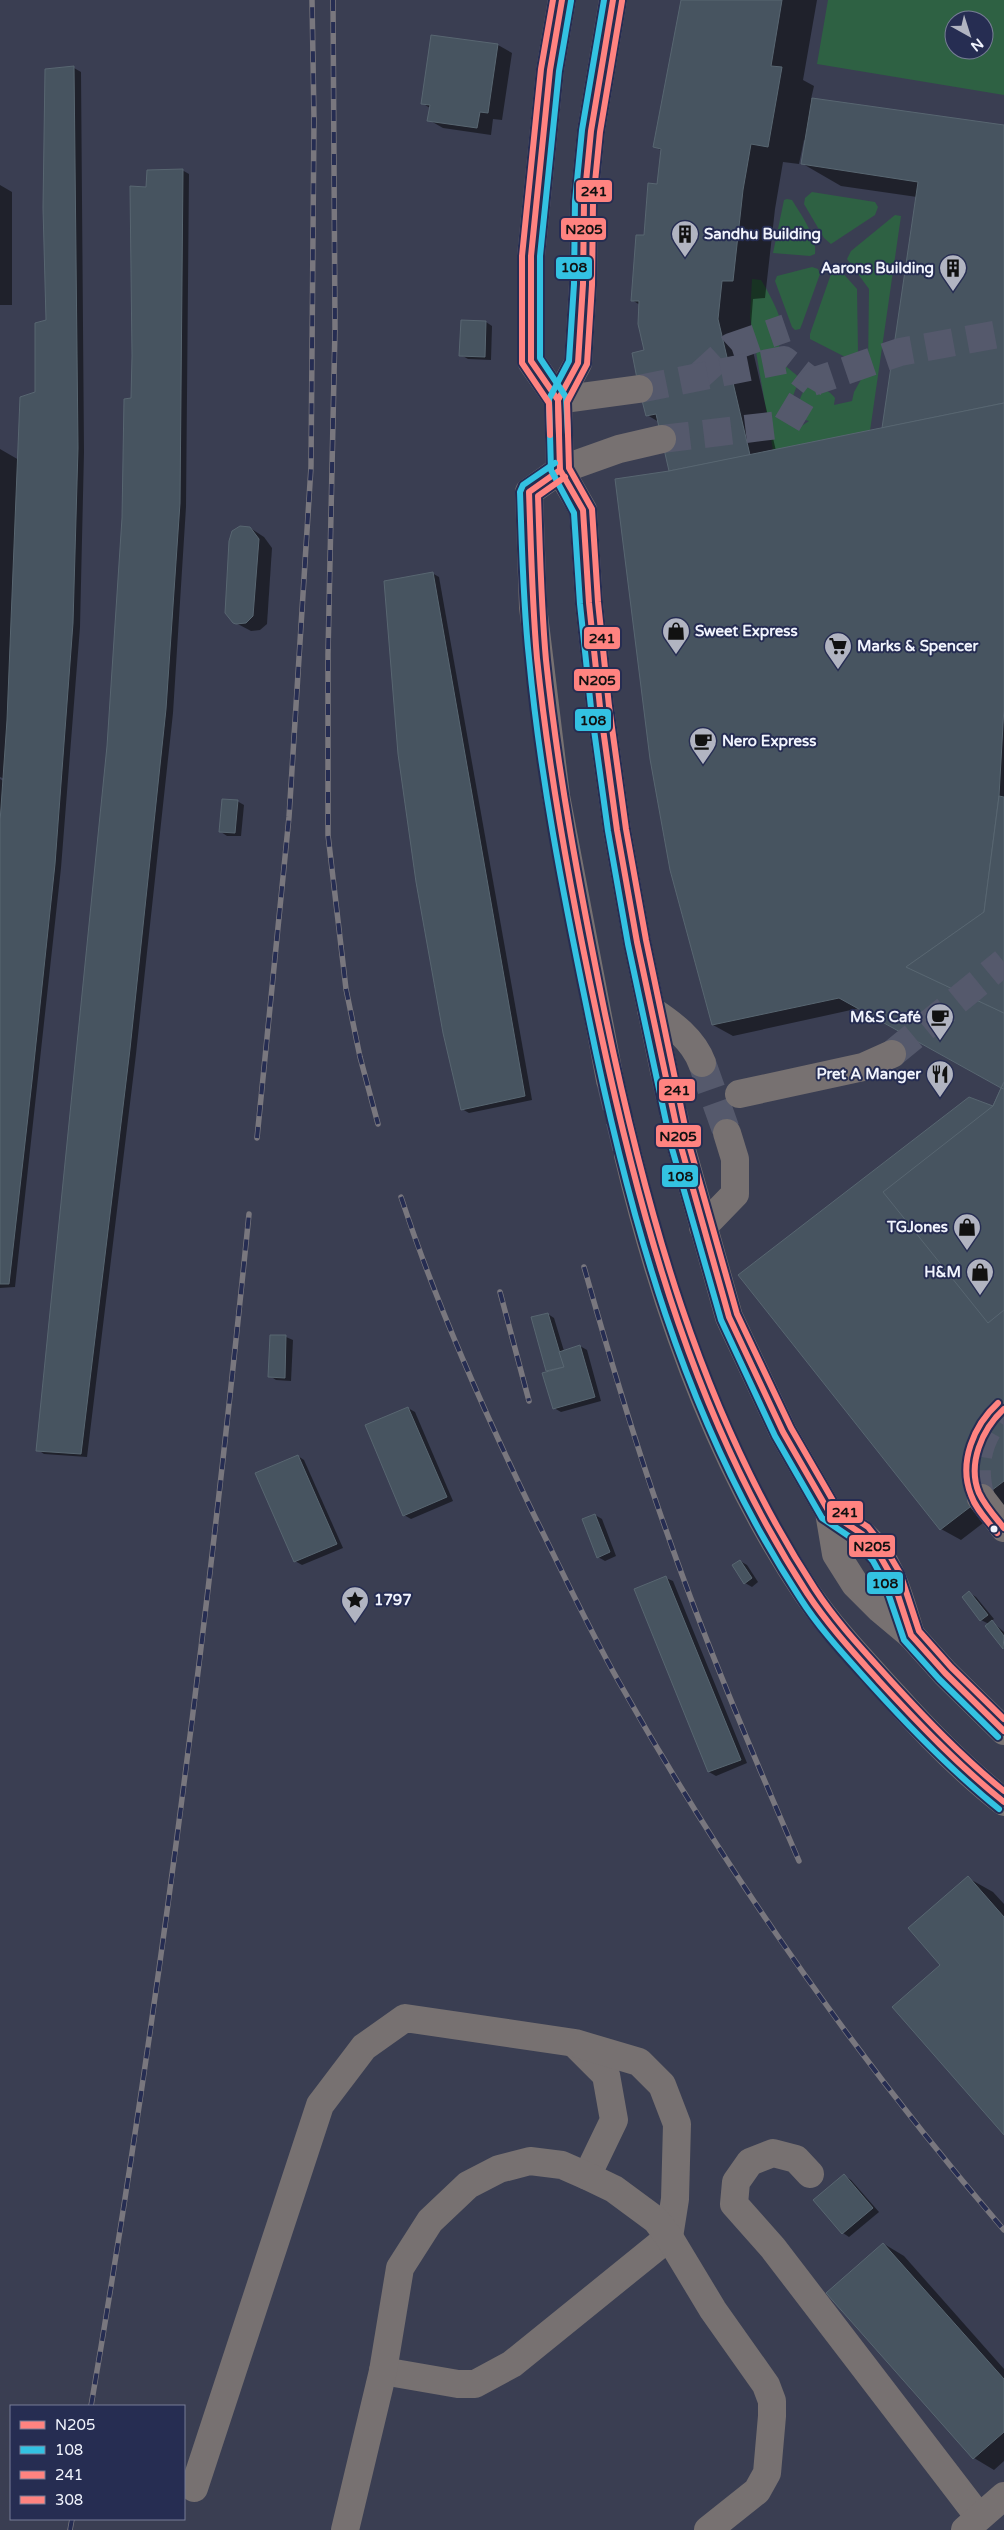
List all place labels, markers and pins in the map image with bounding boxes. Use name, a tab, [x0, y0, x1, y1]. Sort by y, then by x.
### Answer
building icon: Sandhu Building	[670, 219, 700, 258]
place label: Sandhu Building	[704, 225, 821, 244]
building icon: Aarons Building	[938, 253, 968, 292]
place label: Aarons Building	[821, 259, 934, 278]
shop icon: Sweet Express	[661, 616, 691, 655]
place label: Sweet Express	[695, 622, 798, 641]
supermarket icon: Marks & Spencer	[823, 631, 853, 670]
place label: Marks & Spencer	[857, 637, 978, 656]
cafe icon: Nero Express	[688, 726, 718, 765]
place label: Nero Express	[722, 732, 816, 751]
cafe icon: M&S Café	[925, 1002, 955, 1041]
place label: M&S Café	[850, 1008, 922, 1026]
restaurant icon: Pret A Manger	[925, 1059, 955, 1098]
place label: Pret A Manger	[817, 1065, 921, 1084]
shop icon: TGJones	[952, 1212, 982, 1251]
place label: TGJones	[886, 1218, 948, 1236]
shop icon: H&M	[965, 1257, 995, 1296]
place label: H&M	[924, 1263, 961, 1281]
unlabelled marker	[989, 1524, 999, 1534]
place icon: 1797	[340, 1585, 370, 1624]
place label: 1797	[374, 1591, 412, 1609]

